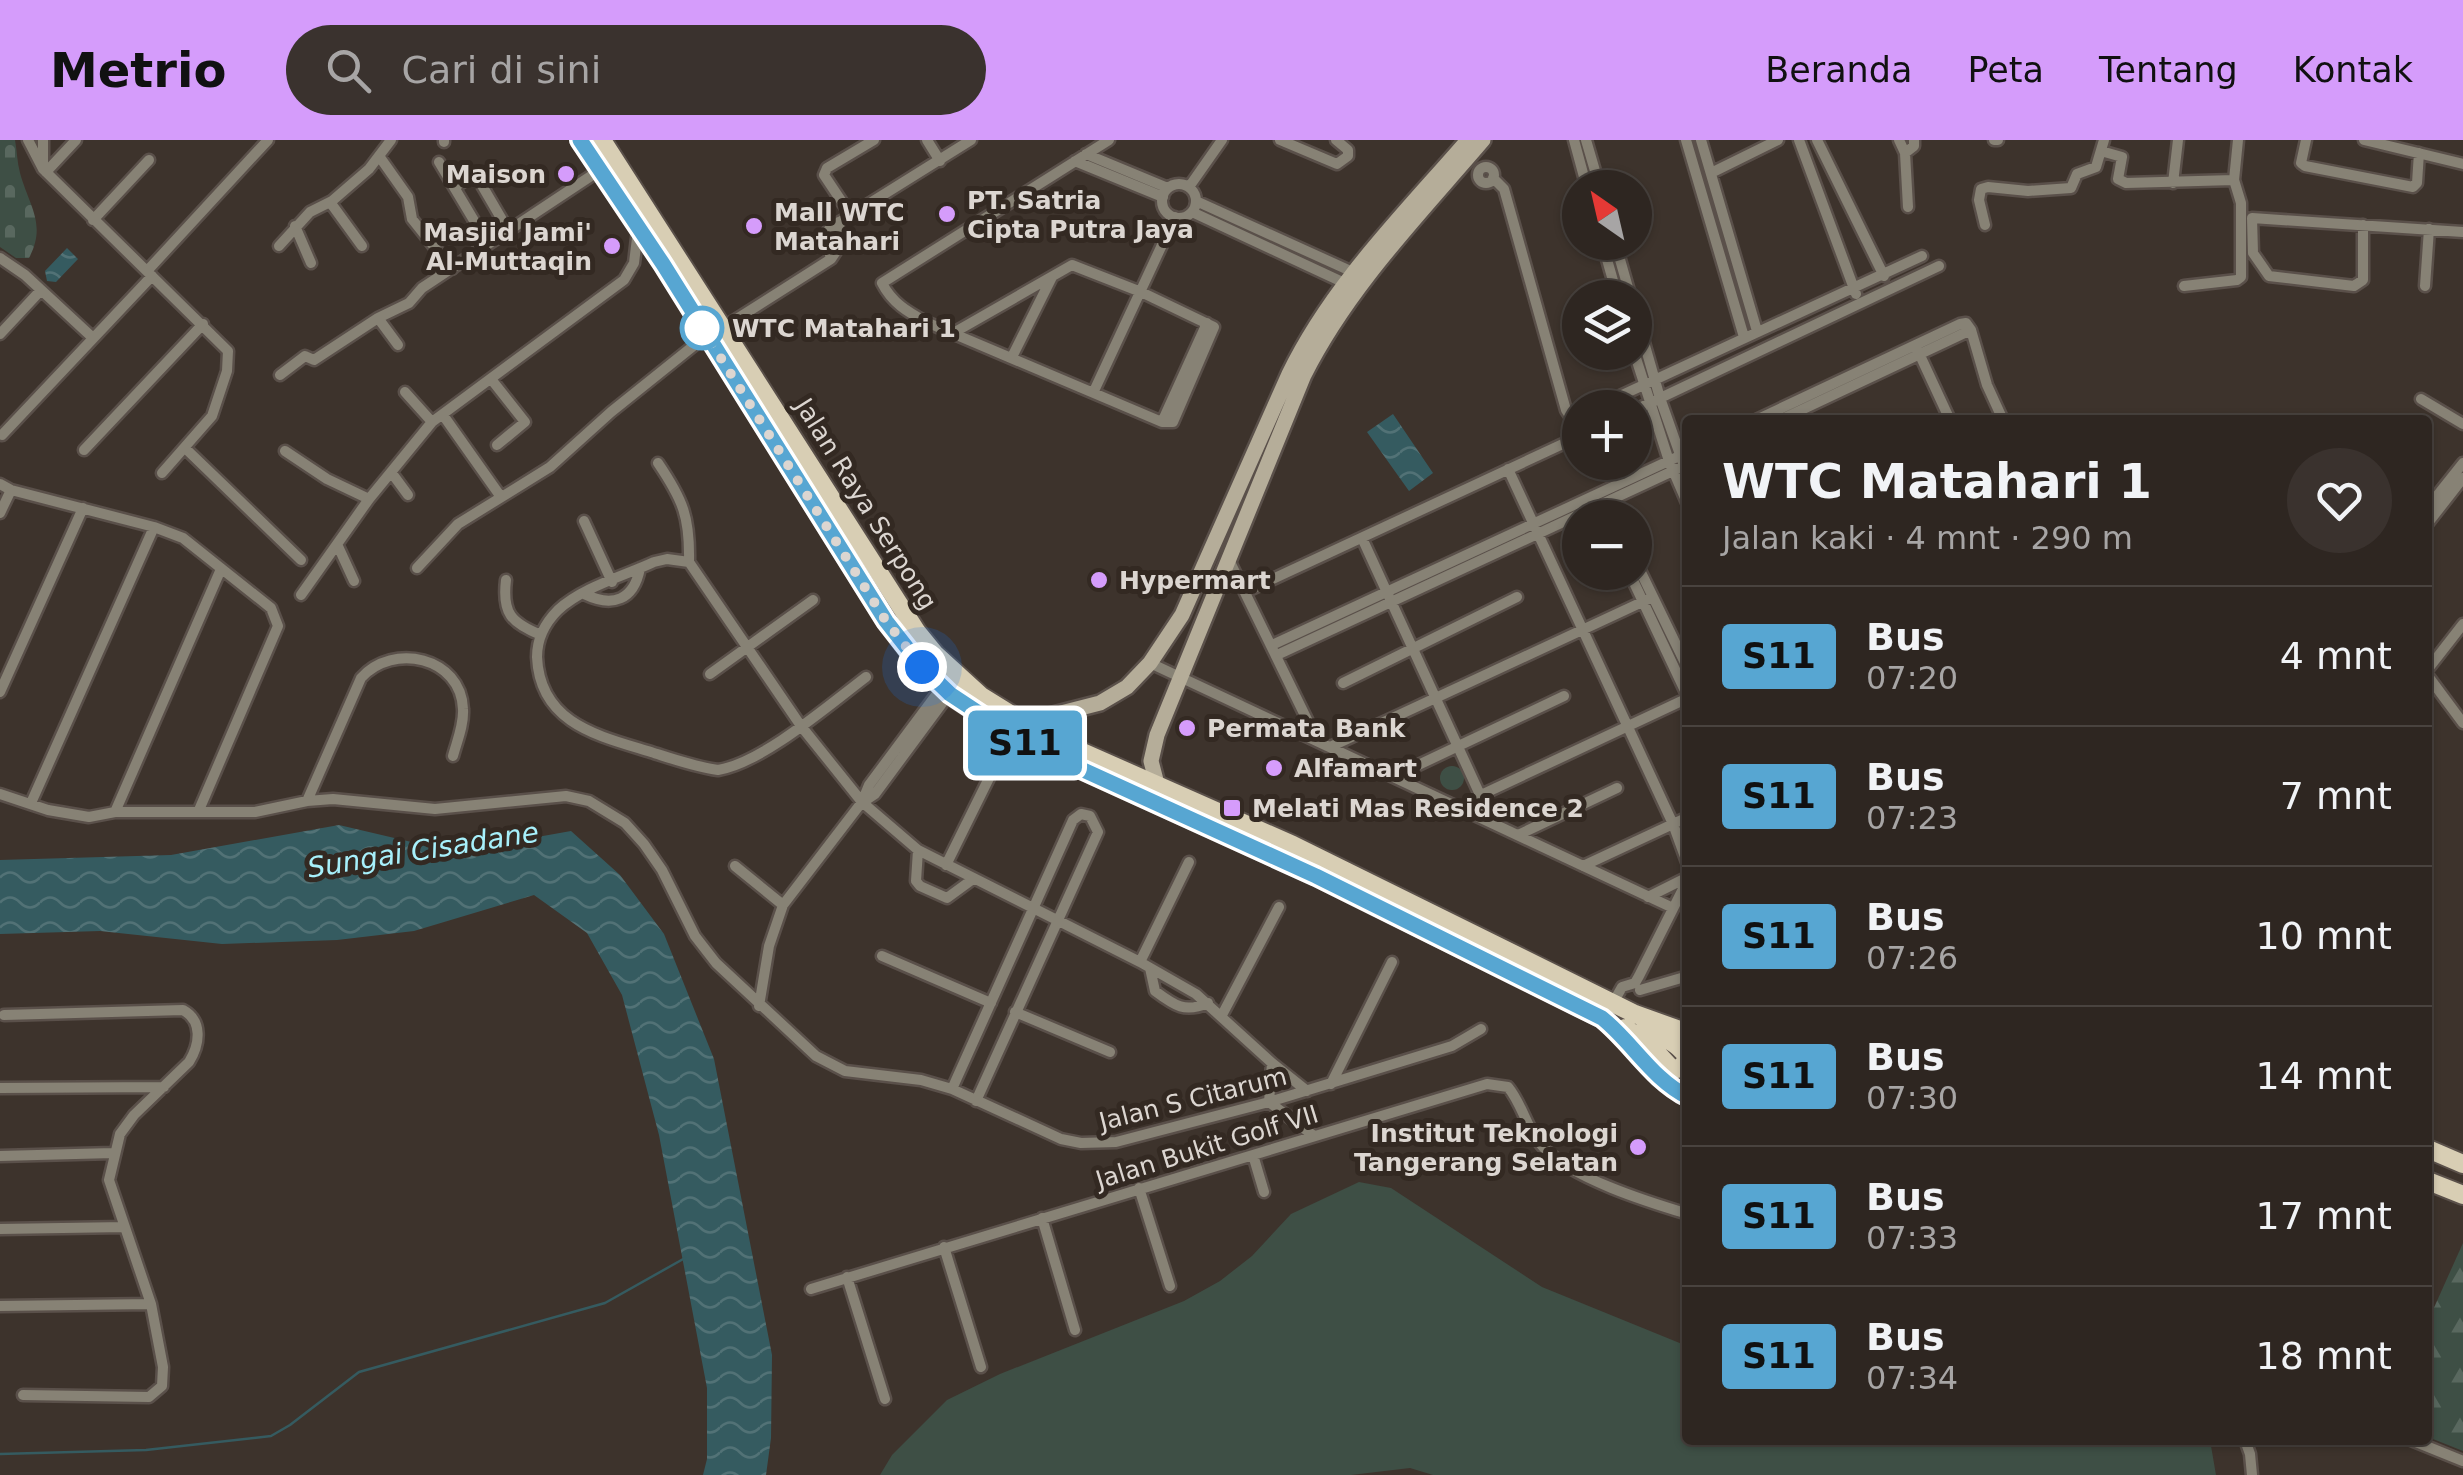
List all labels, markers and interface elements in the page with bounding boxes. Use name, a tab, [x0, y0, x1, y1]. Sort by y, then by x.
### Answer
search box	[286, 25, 986, 115]
text: Metrio	[50, 42, 226, 98]
icon: search	[321, 43, 376, 98]
text: Cari di sini	[401, 48, 601, 92]
text: Beranda	[1765, 50, 1912, 90]
text: Peta	[1967, 50, 2044, 90]
text: Tentang	[2099, 50, 2238, 90]
text: Kontak	[2293, 50, 2413, 90]
place label: Maison	[446, 160, 546, 189]
marker: Maison	[555, 163, 577, 185]
north arrow	[1562, 170, 1652, 260]
map controls	[1562, 170, 1652, 590]
place label: PT. Satria Cipta Putra Jaya	[967, 186, 1194, 244]
place label: Mall WTC Matahari	[774, 198, 905, 256]
marker: PT. Satria Cipta Putra Jaya	[936, 203, 958, 225]
marker: Mall WTC Matahari	[743, 215, 765, 237]
place label: Masjid Jami' Al-Muttaqin	[423, 218, 592, 276]
marker: Masjid Jami' Al-Muttaqin	[601, 235, 623, 257]
button: layers	[1562, 280, 1652, 370]
marker: WTC Matahari 1	[681, 307, 723, 349]
place label: WTC Matahari 1	[732, 314, 956, 343]
button: +	[1562, 390, 1652, 480]
street label: Jalan Raya Serpong	[788, 391, 943, 615]
button: heart	[2287, 448, 2392, 553]
text: WTC Matahari 1	[1722, 453, 2152, 509]
button: −	[1562, 500, 1652, 590]
text: Jalan kaki · 4 mnt · 290 m	[1722, 519, 2133, 557]
place label: Hypermart	[1119, 566, 1271, 595]
marker: Hypermart	[1088, 569, 1110, 591]
text: Bus	[1866, 615, 1945, 659]
text: 4 mnt	[2280, 634, 2392, 678]
text: S11	[1742, 636, 1816, 676]
your location	[897, 642, 947, 692]
text: 07:20	[1866, 659, 1958, 697]
line badge: S11	[968, 710, 1082, 776]
place label: Permata Bank	[1207, 714, 1407, 743]
marker: Permata Bank	[1176, 717, 1198, 739]
text: S11	[988, 723, 1062, 763]
place label: Alfamart	[1294, 754, 1417, 783]
text: Bus	[1866, 755, 1945, 799]
marker: Alfamart	[1263, 757, 1285, 779]
text: 7 mnt	[2280, 774, 2392, 818]
text: S11	[1742, 776, 1816, 816]
place label: Melati Mas Residence 2	[1252, 794, 1584, 823]
marker: Melati Mas Residence 2	[1221, 797, 1243, 819]
text: 07:23	[1866, 799, 1958, 837]
water label: Sungai Cisadane	[305, 815, 541, 885]
text: Bus	[1866, 895, 1945, 939]
text: 10 mnt	[2256, 914, 2392, 958]
text: S11	[1742, 916, 1816, 956]
text: 07:26	[1866, 939, 1958, 977]
text: Bus	[1866, 1035, 1945, 1079]
text: 14 mnt	[2256, 1054, 2392, 1098]
text: S11	[1742, 1056, 1816, 1096]
street label: Jalan S Citarum	[1094, 1062, 1290, 1137]
text: 07:30	[1866, 1079, 1958, 1117]
street label: Jalan Bukit Golf VII	[1090, 1099, 1322, 1195]
place label: Institut Teknologi Tangerang Selatan	[1354, 1119, 1618, 1177]
marker: Institut Teknologi Tangerang Selatan	[1627, 1136, 1649, 1158]
text: Bus	[1866, 1175, 1945, 1219]
text: 17 mnt	[2256, 1194, 2392, 1238]
text: S11	[1742, 1196, 1816, 1236]
text: 07:33	[1866, 1219, 1958, 1257]
text: Bus	[1866, 1315, 1945, 1359]
text: 18 mnt	[2256, 1334, 2392, 1378]
text: S11	[1742, 1336, 1816, 1376]
text: 07:34	[1866, 1359, 1958, 1397]

